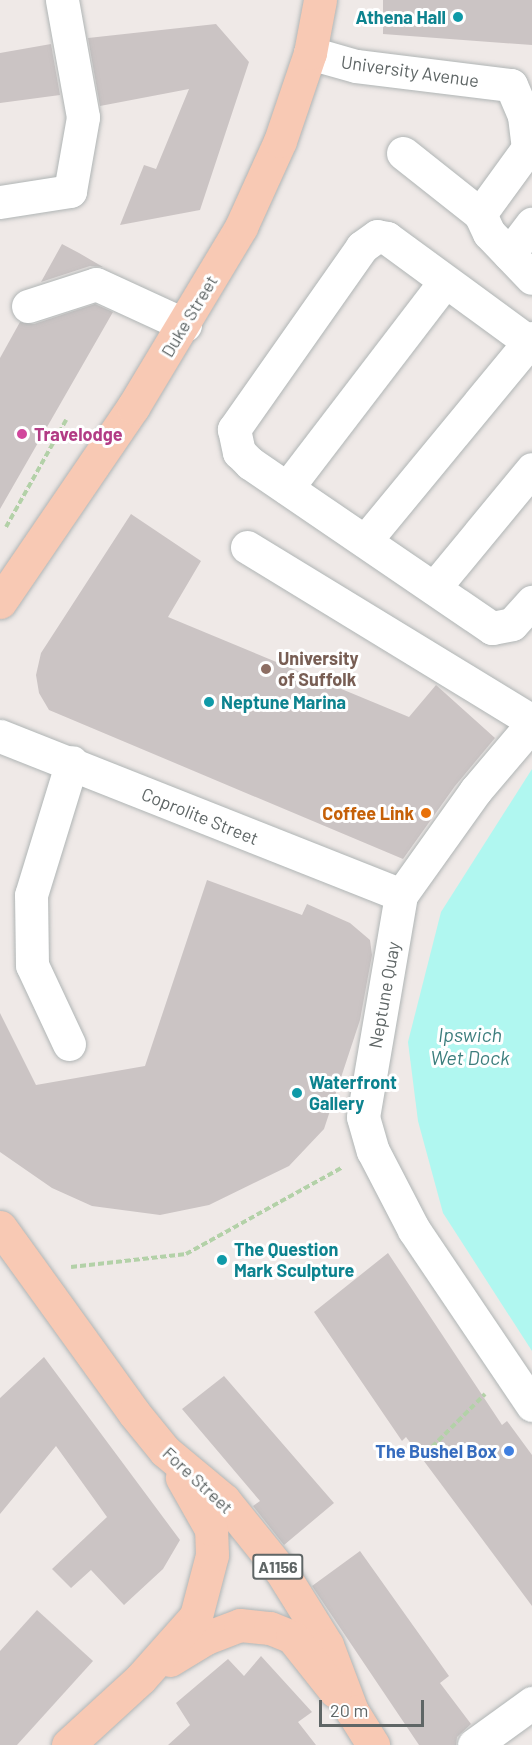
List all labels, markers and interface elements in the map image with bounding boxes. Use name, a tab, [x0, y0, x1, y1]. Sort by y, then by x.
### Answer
place label: Athena Hall	[355, 6, 446, 28]
marker: Athena Hall	[451, 10, 465, 24]
street label: University Avenue	[340, 51, 480, 91]
street label: Duke Street	[156, 271, 222, 361]
place label: Travelodge	[34, 423, 123, 445]
marker: Travelodge	[15, 427, 29, 441]
place label: University of Suffolk	[278, 648, 359, 690]
marker: University of Suffolk	[259, 662, 273, 676]
place label: Neptune Marina	[221, 691, 346, 713]
marker: Neptune Marina	[202, 695, 216, 709]
street label: Coprolite Street	[138, 783, 262, 849]
place label: Coffee Link	[322, 802, 414, 824]
marker: Coffee Link	[419, 806, 433, 820]
street label: Neptune Quay	[364, 940, 404, 1050]
water label: Ipswich Wet Dock	[430, 1023, 510, 1070]
place label: Waterfront Gallery	[309, 1072, 397, 1114]
marker: Waterfront Gallery	[290, 1086, 304, 1100]
place label: The Question Mark Sculpture	[234, 1239, 354, 1282]
marker: The Question Mark Sculpture	[215, 1253, 229, 1267]
place label: The Bushel Box	[375, 1440, 497, 1462]
street label: Fore Street	[158, 1442, 238, 1518]
marker: The Bushel Box	[502, 1444, 516, 1458]
road number: A1156	[251, 1554, 305, 1580]
scale bar	[322, 1688, 427, 1726]
text: 20 m	[330, 1699, 368, 1721]

